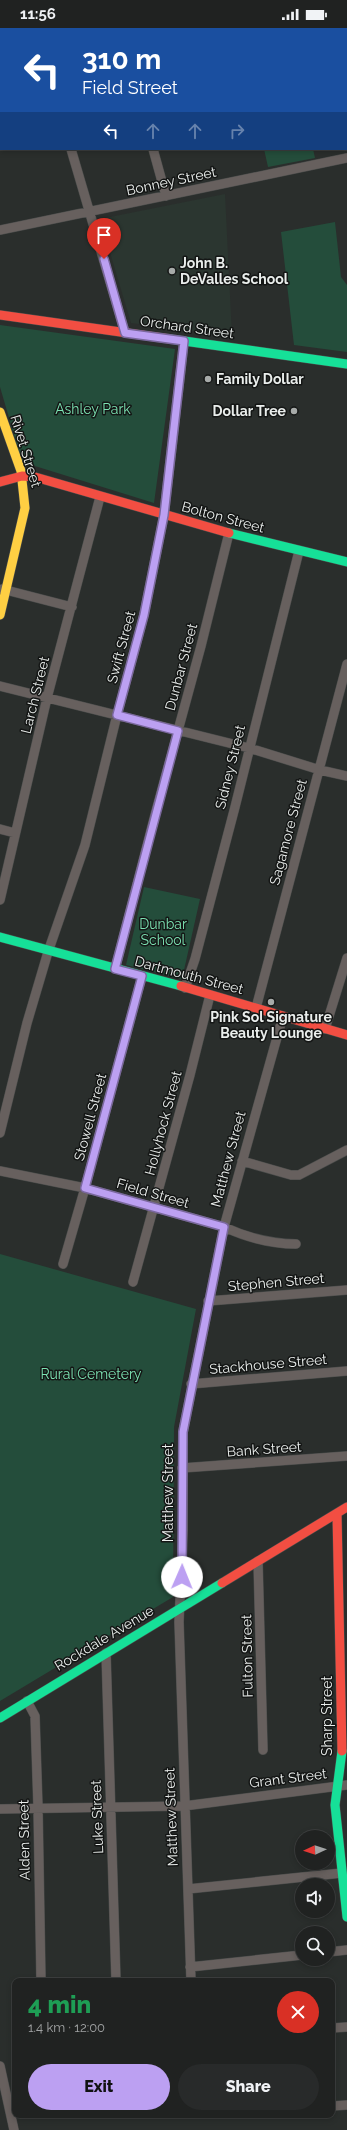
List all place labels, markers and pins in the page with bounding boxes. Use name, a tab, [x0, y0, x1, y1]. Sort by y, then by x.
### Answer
pin	[87, 218, 121, 259]
place label: John B. DeValles School	[180, 255, 289, 287]
marker: John B. DeValles School	[167, 266, 177, 276]
place label: Family Dollar	[216, 371, 304, 387]
marker: Family Dollar	[203, 374, 213, 384]
place label: Dollar Tree	[212, 403, 287, 419]
marker: Dollar Tree	[289, 406, 299, 416]
marker: Pink Sol Signature Beauty Lounge	[266, 997, 276, 1007]
place label: Pink Sol Signature Beauty Lounge	[210, 1009, 332, 1041]

